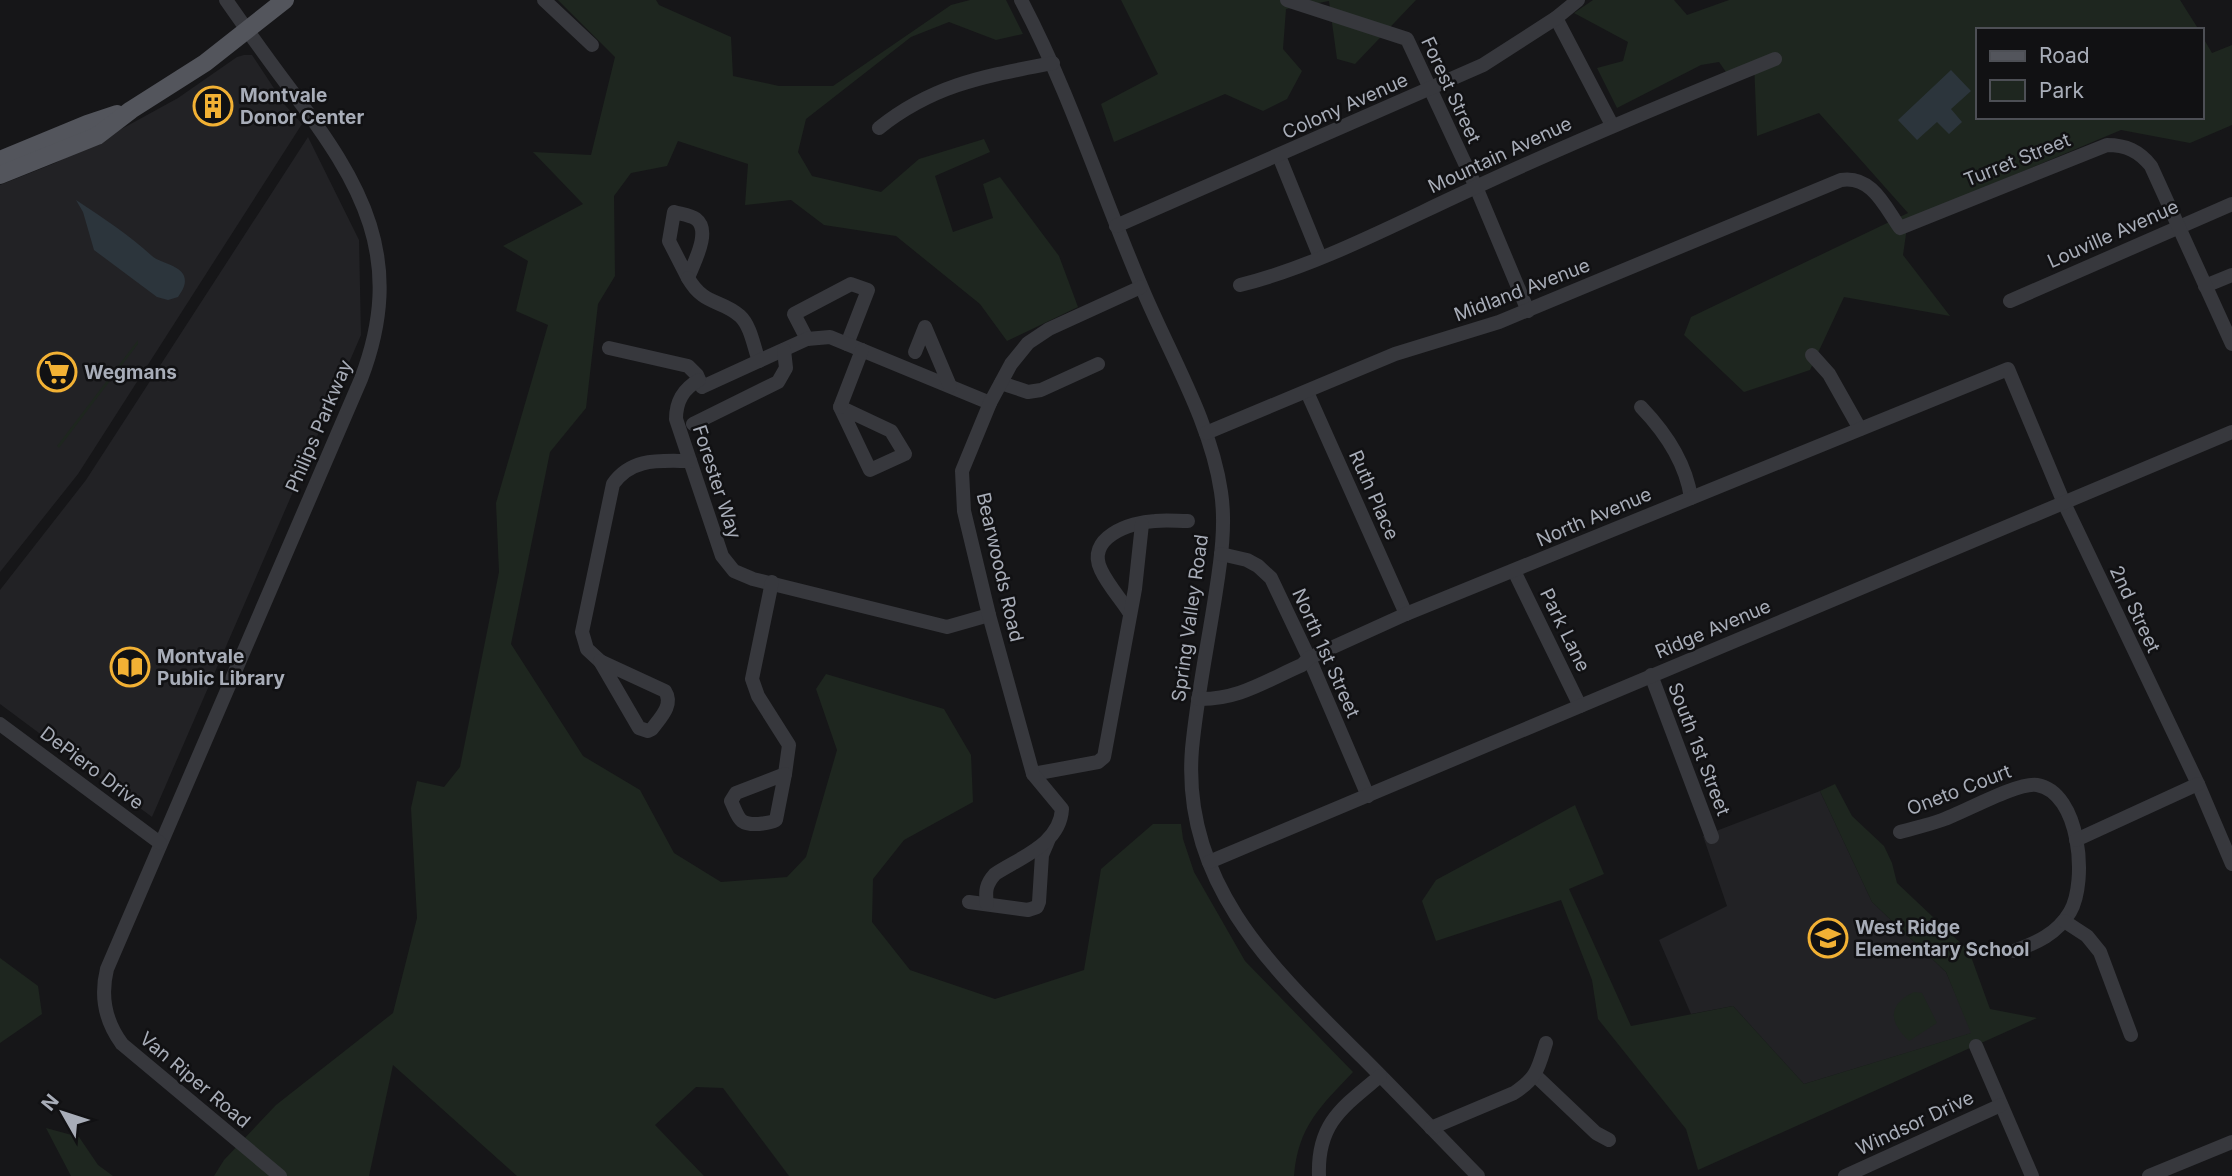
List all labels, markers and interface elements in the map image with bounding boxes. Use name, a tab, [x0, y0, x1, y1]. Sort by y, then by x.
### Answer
legend	[1976, 28, 2204, 119]
street label: Forest Street	[1416, 33, 1486, 147]
text: Road	[2039, 43, 2090, 68]
street label: Colony Avenue	[1279, 68, 1411, 144]
text: Park	[2039, 78, 2084, 103]
place label: Montvale Donor Center	[240, 84, 364, 129]
building icon: Montvale Donor Center	[192, 85, 234, 127]
street label: Mountain Avenue	[1424, 112, 1576, 198]
street label: Turret Street	[1960, 128, 2074, 192]
street label: Louville Avenue	[2044, 195, 2182, 273]
street label: Midland Avenue	[1451, 254, 1593, 326]
supermarket icon: Wegmans	[36, 351, 78, 393]
street label: Philips Parkway	[281, 356, 357, 496]
place label: Wegmans	[84, 361, 177, 384]
street label: Forester Way	[688, 422, 746, 542]
street label: Ruth Place	[1344, 447, 1404, 543]
street label: North Avenue	[1533, 482, 1655, 552]
street label: Bearwoods Road	[972, 490, 1028, 644]
street label: Spring Valley Road	[1167, 533, 1213, 703]
street label: 2nd Street	[2105, 562, 2165, 656]
street label: North 1st Street	[1287, 585, 1365, 721]
street label: Park Lane	[1535, 585, 1595, 675]
street label: Ridge Avenue	[1652, 594, 1774, 664]
place label: Montvale Public Library	[157, 645, 286, 690]
library icon: Montvale Public Library	[109, 646, 151, 688]
street label: South 1st Street	[1663, 679, 1735, 819]
street label: DePiero Drive	[36, 722, 148, 814]
street label: Oneto Court	[1904, 760, 2014, 820]
place label: West Ridge Elementary School	[1855, 916, 2029, 961]
school or university icon: West Ridge Elementary School	[1807, 917, 1849, 959]
street label: Van Riper Road	[135, 1027, 255, 1133]
north arrow	[28, 1078, 98, 1148]
street label: Windsor Drive	[1852, 1086, 1978, 1160]
text: N	[37, 1090, 64, 1115]

